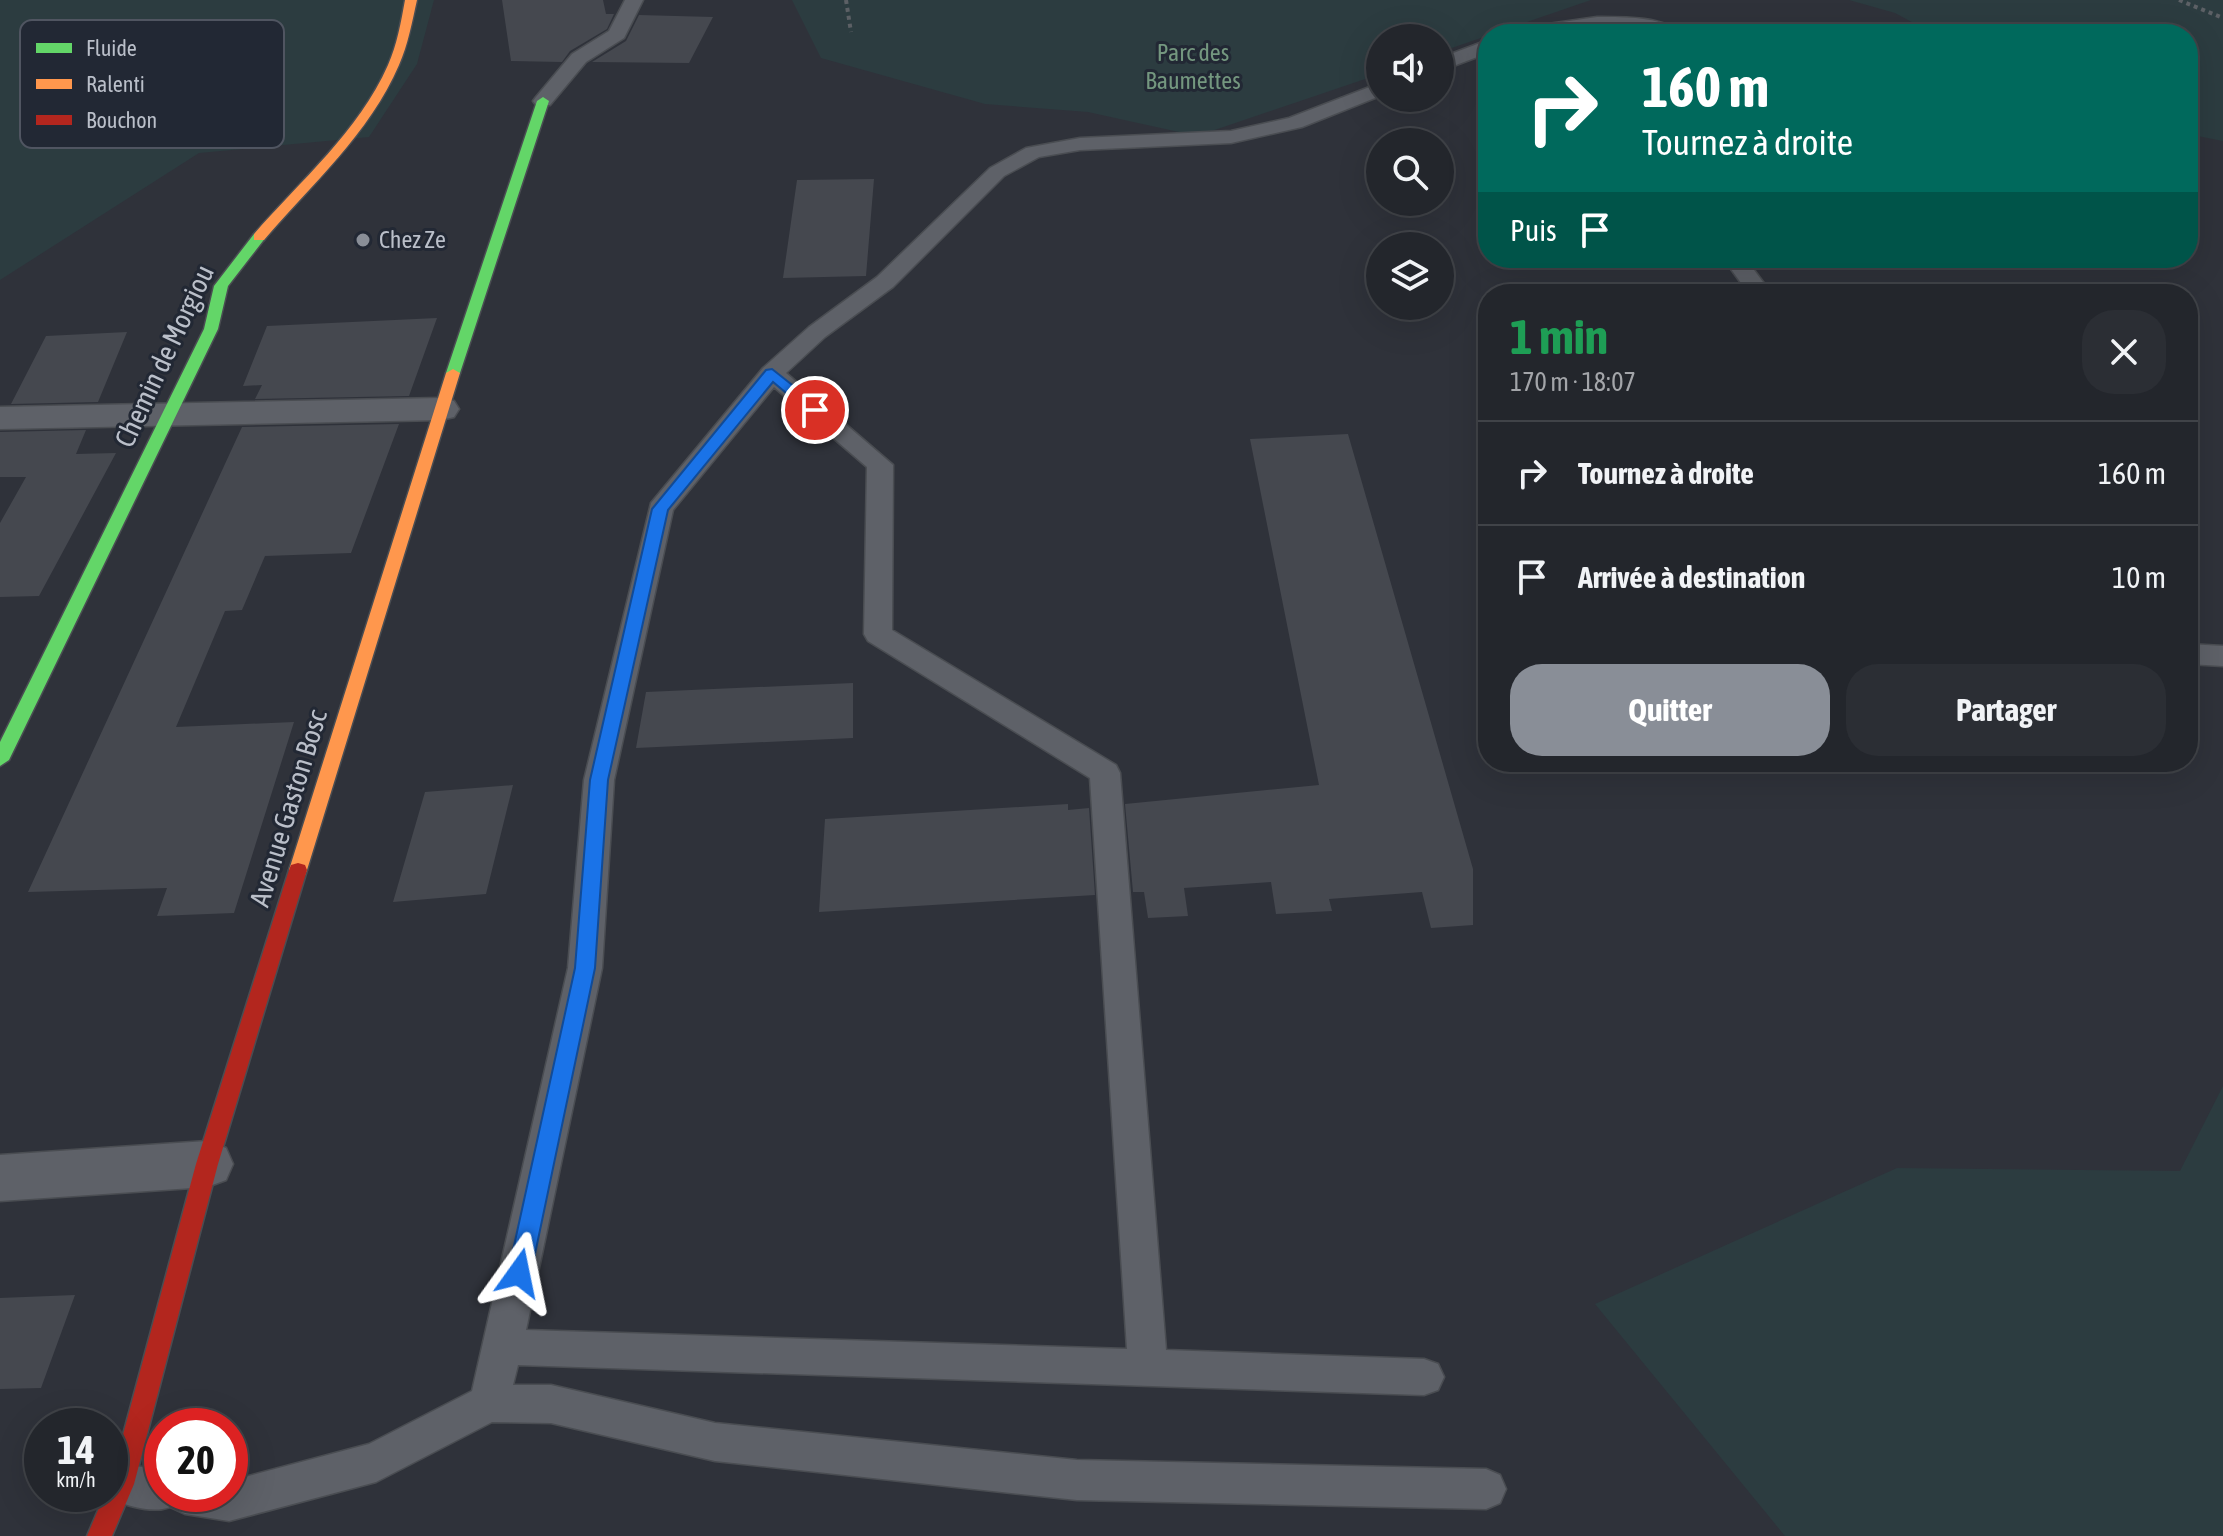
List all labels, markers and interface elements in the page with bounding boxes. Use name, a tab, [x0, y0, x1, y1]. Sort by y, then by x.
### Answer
legend	[20, 20, 284, 148]
map controls	[1366, 24, 1454, 320]
button: sound	[1366, 24, 1454, 112]
text: Fluide	[86, 35, 137, 61]
park label: Parc des Baumettes	[1145, 39, 1241, 94]
text: 160 m	[1642, 55, 1769, 119]
icon: right	[1510, 56, 1614, 160]
text: Ralenti	[86, 71, 145, 97]
text: Bouchon	[86, 107, 157, 133]
text: Tournez à droite	[1642, 121, 1853, 163]
button: search	[1366, 128, 1454, 216]
icon: arrive	[1573, 208, 1617, 252]
text: Puis	[1510, 213, 1557, 247]
place label: Chez Ze	[379, 226, 446, 253]
marker: Chez Ze	[354, 231, 372, 249]
button: layers	[1366, 232, 1454, 320]
street label: Chemin de Morgiou	[108, 260, 220, 452]
text: 1 min	[1510, 309, 1608, 364]
button: close	[2082, 310, 2166, 394]
text: 170 m · 18:07	[1510, 367, 1636, 397]
pin	[781, 376, 849, 444]
icon: arrive	[793, 388, 837, 432]
icon: right	[1510, 451, 1554, 495]
text: Tournez à droite	[1578, 456, 1754, 490]
text: 160 m	[2098, 456, 2166, 490]
icon: arrive	[1510, 555, 1554, 599]
text: Arrivée à destination	[1578, 560, 1805, 594]
text: 10 m	[2112, 560, 2166, 594]
button: Quitter	[1510, 664, 1830, 756]
button: Partager	[1846, 664, 2166, 756]
street label: Avenue Gaston Bosc	[243, 705, 333, 910]
position arrow	[477, 1231, 561, 1315]
speed limit sign: 20	[144, 1408, 248, 1512]
text: 14	[57, 1427, 95, 1472]
text: km/h	[56, 1468, 96, 1491]

